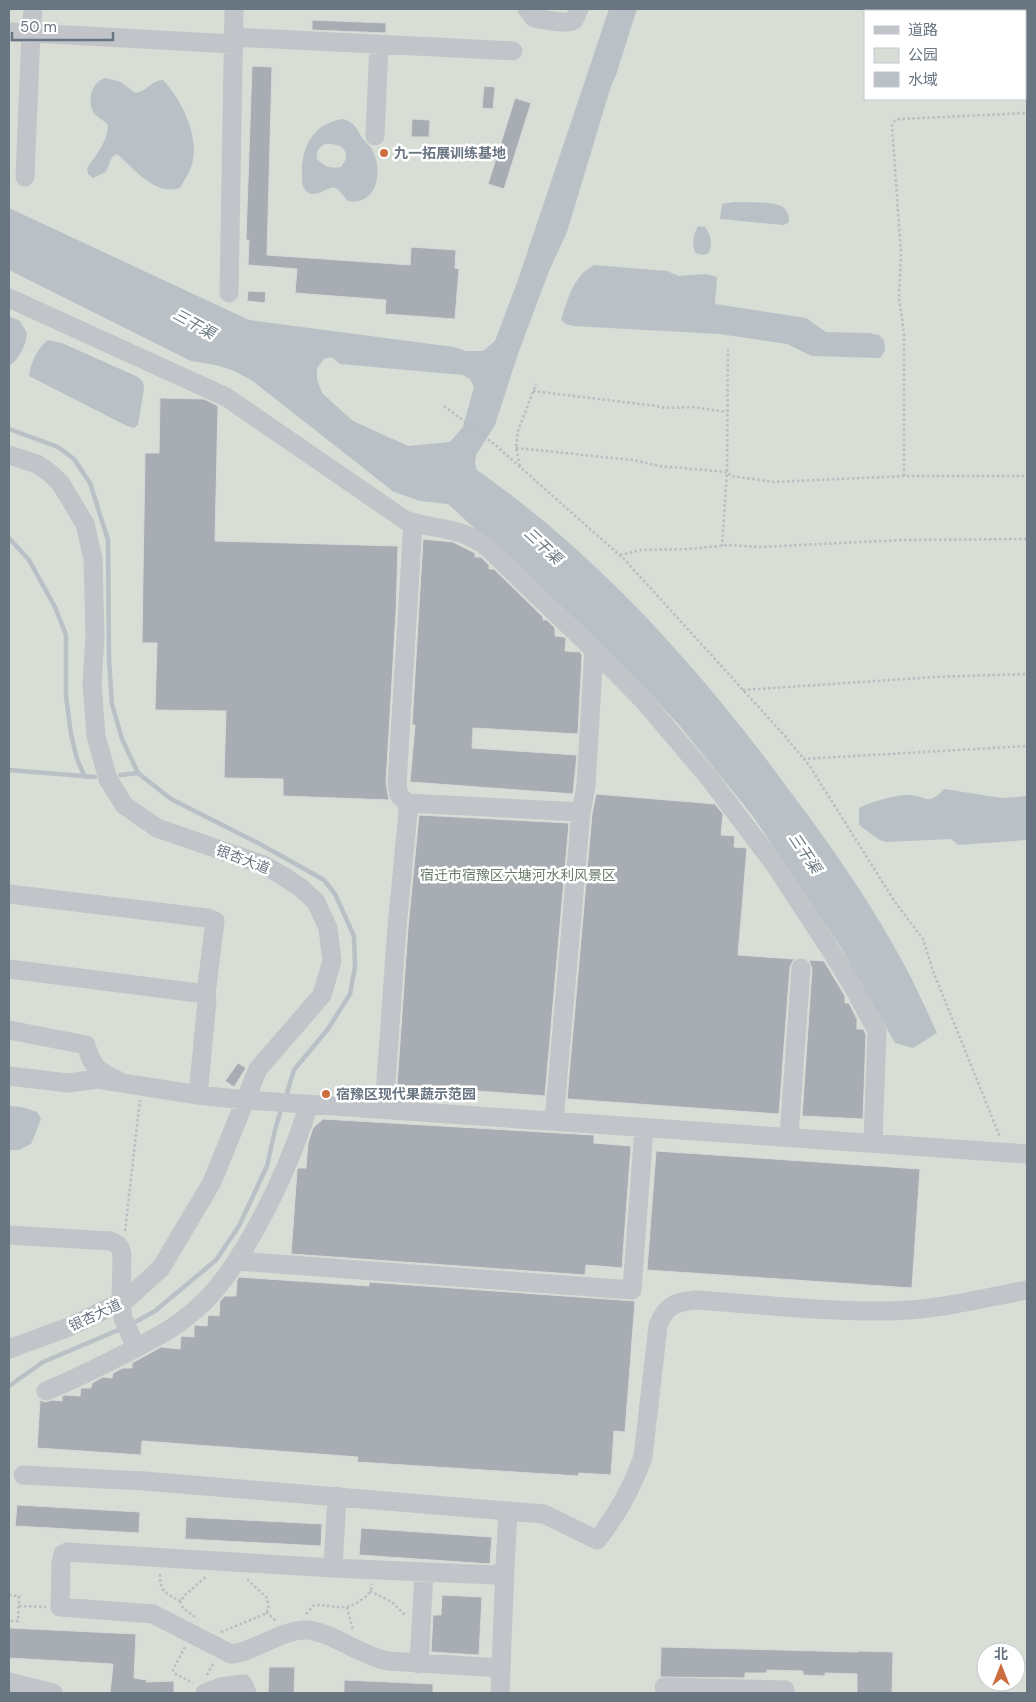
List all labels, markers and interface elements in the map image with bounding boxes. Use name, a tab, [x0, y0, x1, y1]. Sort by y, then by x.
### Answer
scale bar	[12, 10, 114, 42]
legend	[864, 10, 1026, 100]
text: 50 m	[20, 17, 57, 37]
text: 道路	[908, 20, 938, 40]
text: 公园	[908, 45, 938, 65]
text: 水域	[908, 70, 938, 90]
place label: 九一拓展训练基地	[394, 144, 506, 162]
marker: 九一拓展训练基地	[378, 147, 390, 159]
water label: 三干渠	[169, 304, 220, 345]
water label: 三干渠	[520, 523, 568, 570]
water label: 三干渠	[784, 829, 827, 879]
street label: 银杏大道	[214, 841, 272, 877]
park label: 宿迁市宿豫区六塘河水利风景区	[420, 866, 616, 884]
place label: 宿豫区现代果蔬示范园	[336, 1085, 476, 1103]
marker: 宿豫区现代果蔬示范园	[320, 1088, 332, 1100]
street label: 银杏大道	[66, 1295, 124, 1335]
north arrow	[976, 1642, 1026, 1692]
text: 北	[994, 1645, 1008, 1663]

